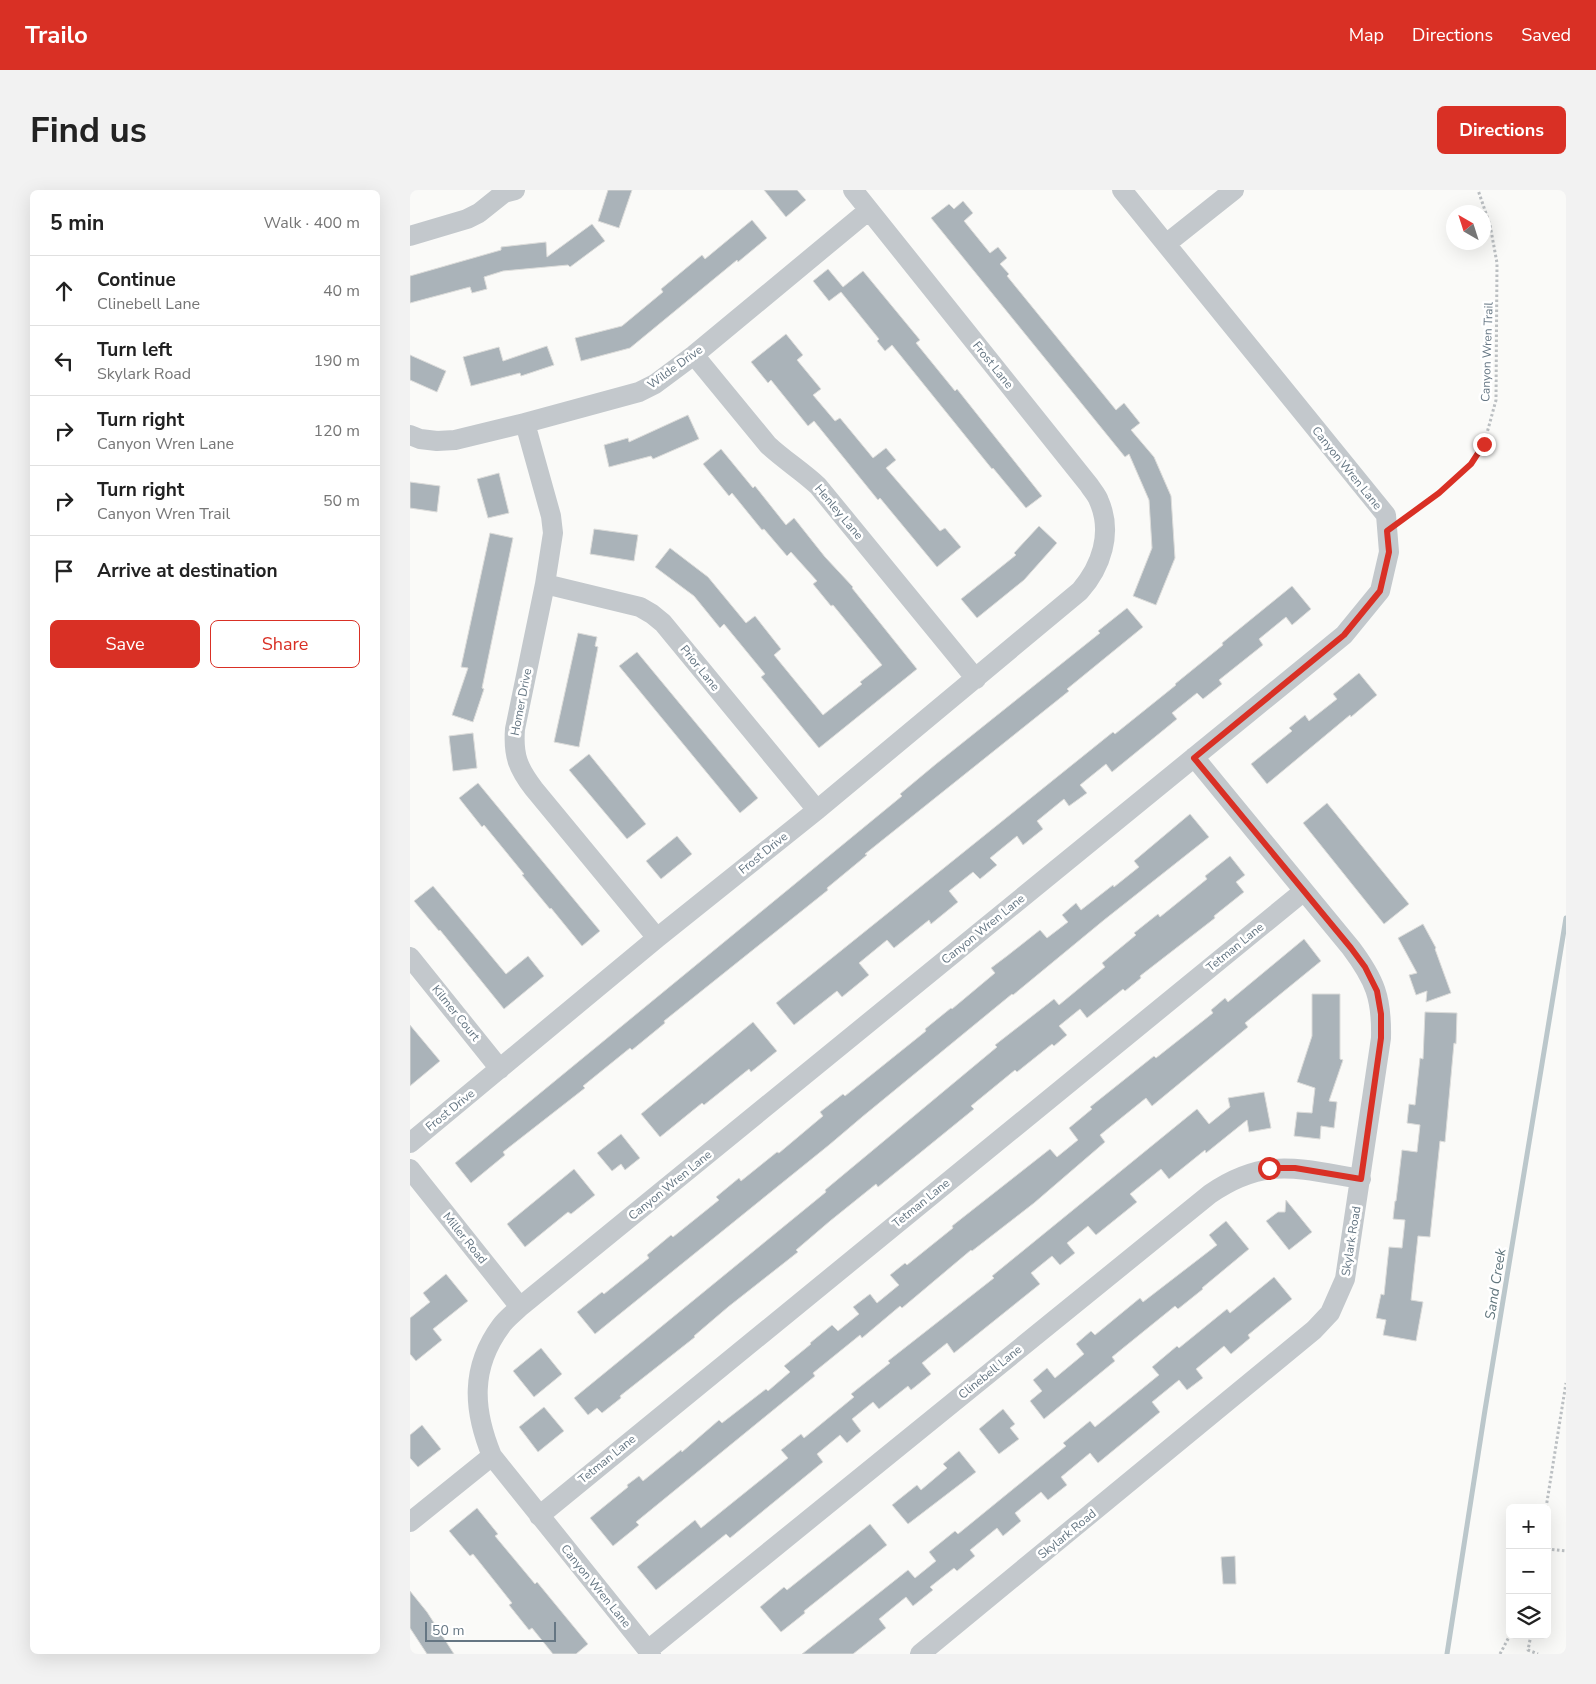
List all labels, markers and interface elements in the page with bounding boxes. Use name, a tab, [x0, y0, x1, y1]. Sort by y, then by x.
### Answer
text: Trailo	[25, 19, 88, 51]
text: Map	[1349, 23, 1384, 47]
text: Directions	[1412, 23, 1493, 47]
text: Saved	[1521, 23, 1571, 47]
button: Directions	[1437, 106, 1566, 154]
text: Find us	[30, 107, 147, 154]
north arrow	[1446, 205, 1491, 250]
text: 5 min	[50, 209, 104, 237]
text: Walk · 400 m	[264, 212, 360, 234]
text: Continue	[97, 267, 176, 293]
icon: ahead	[50, 277, 78, 305]
text: 40 m	[323, 280, 360, 302]
text: Clinebell Lane	[97, 293, 200, 315]
street label: Canyon Wren Trail	[1477, 301, 1497, 402]
text: Turn left	[97, 337, 172, 363]
street label: Frost Lane	[969, 338, 1017, 392]
street label: Wilde Drive	[644, 342, 706, 392]
icon: left	[50, 347, 78, 375]
text: 190 m	[313, 350, 360, 372]
text: Skylark Road	[97, 363, 191, 385]
text: Turn right	[97, 407, 184, 433]
icon: right	[50, 417, 78, 445]
text: 120 m	[313, 420, 360, 442]
street label: Canyon Wren Lane	[1308, 423, 1386, 513]
text: Canyon Wren Lane	[97, 433, 234, 455]
route end	[1473, 433, 1496, 456]
text: Turn right	[97, 477, 184, 503]
street label: Henley Lane	[811, 481, 867, 543]
icon: right	[50, 487, 78, 515]
text: 50 m	[323, 490, 360, 512]
text: Canyon Wren Trail	[97, 503, 230, 525]
icon: arrive	[50, 557, 78, 585]
text: Arrive at destination	[97, 558, 278, 584]
button: Save	[50, 620, 200, 668]
button: Share	[210, 620, 360, 668]
street label: Prior Lane	[677, 642, 723, 694]
street label: Homer Drive	[507, 667, 535, 737]
street label: Frost Drive	[735, 828, 791, 878]
street label: Canyon Wren Lane	[938, 890, 1028, 968]
street label: Tetman Lane	[1203, 919, 1267, 975]
street label: Kilmer Court	[428, 982, 484, 1045]
street label: Frost Drive	[422, 1085, 478, 1135]
street label: Canyon Wren Lane	[625, 1146, 715, 1224]
route start	[1258, 1157, 1281, 1180]
street label: Tetman Lane	[889, 1175, 953, 1231]
street label: Skylark Road	[1338, 1205, 1364, 1277]
street label: Miller Road	[439, 1209, 491, 1267]
water label: Sand Creek	[1480, 1246, 1511, 1321]
street label: Clinebell Lane	[955, 1341, 1025, 1403]
street label: Tetman Lane	[575, 1431, 639, 1487]
map controls	[1506, 1504, 1551, 1639]
button: +	[1506, 1504, 1551, 1549]
street label: Skylark Road	[1035, 1506, 1099, 1562]
street label: Canyon Wren Lane	[557, 1541, 635, 1631]
button: −	[1506, 1549, 1551, 1594]
button: layers	[1506, 1594, 1551, 1639]
scale bar	[425, 1619, 556, 1642]
text: 50 m	[432, 1621, 464, 1640]

